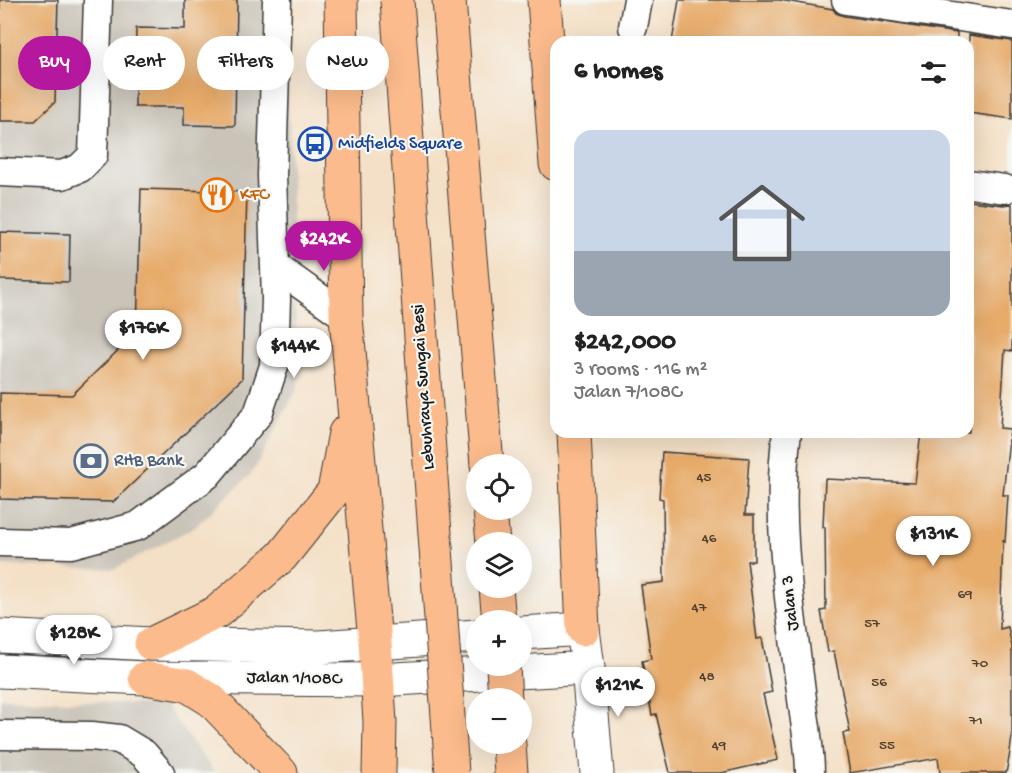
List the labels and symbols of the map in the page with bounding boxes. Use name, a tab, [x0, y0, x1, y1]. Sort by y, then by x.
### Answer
bus stop icon: Midfields Square	[297, 126, 333, 162]
place label: Midfields Square	[338, 134, 463, 155]
restaurant icon: KFC	[199, 177, 235, 213]
place label: KFC	[240, 185, 270, 206]
pin: $242K	[282, 221, 366, 272]
street label: Lebuhraya Sungai Besi	[408, 304, 440, 470]
pin: $176K	[101, 310, 185, 361]
pin: $144K	[252, 328, 336, 379]
bank icon: RHB Bank	[73, 443, 109, 479]
place label: RHB Bank	[114, 451, 185, 472]
house number: 45	[697, 469, 712, 487]
pin: $131K	[891, 516, 975, 567]
house number: 46	[702, 530, 717, 548]
street label: Jalan 3	[778, 574, 804, 632]
house number: 69	[957, 586, 973, 604]
house number: 47	[692, 599, 708, 617]
pin: $128K	[32, 615, 116, 666]
house number: 57	[864, 615, 881, 633]
house number: 70	[971, 655, 989, 673]
pin: $121K	[576, 667, 660, 718]
street label: Jalan 1/108C	[246, 668, 343, 690]
house number: 48	[699, 668, 715, 686]
house number: 56	[871, 674, 887, 692]
house number: 71	[968, 712, 983, 730]
house number: 49	[712, 737, 727, 755]
house number: 55	[879, 737, 895, 755]

